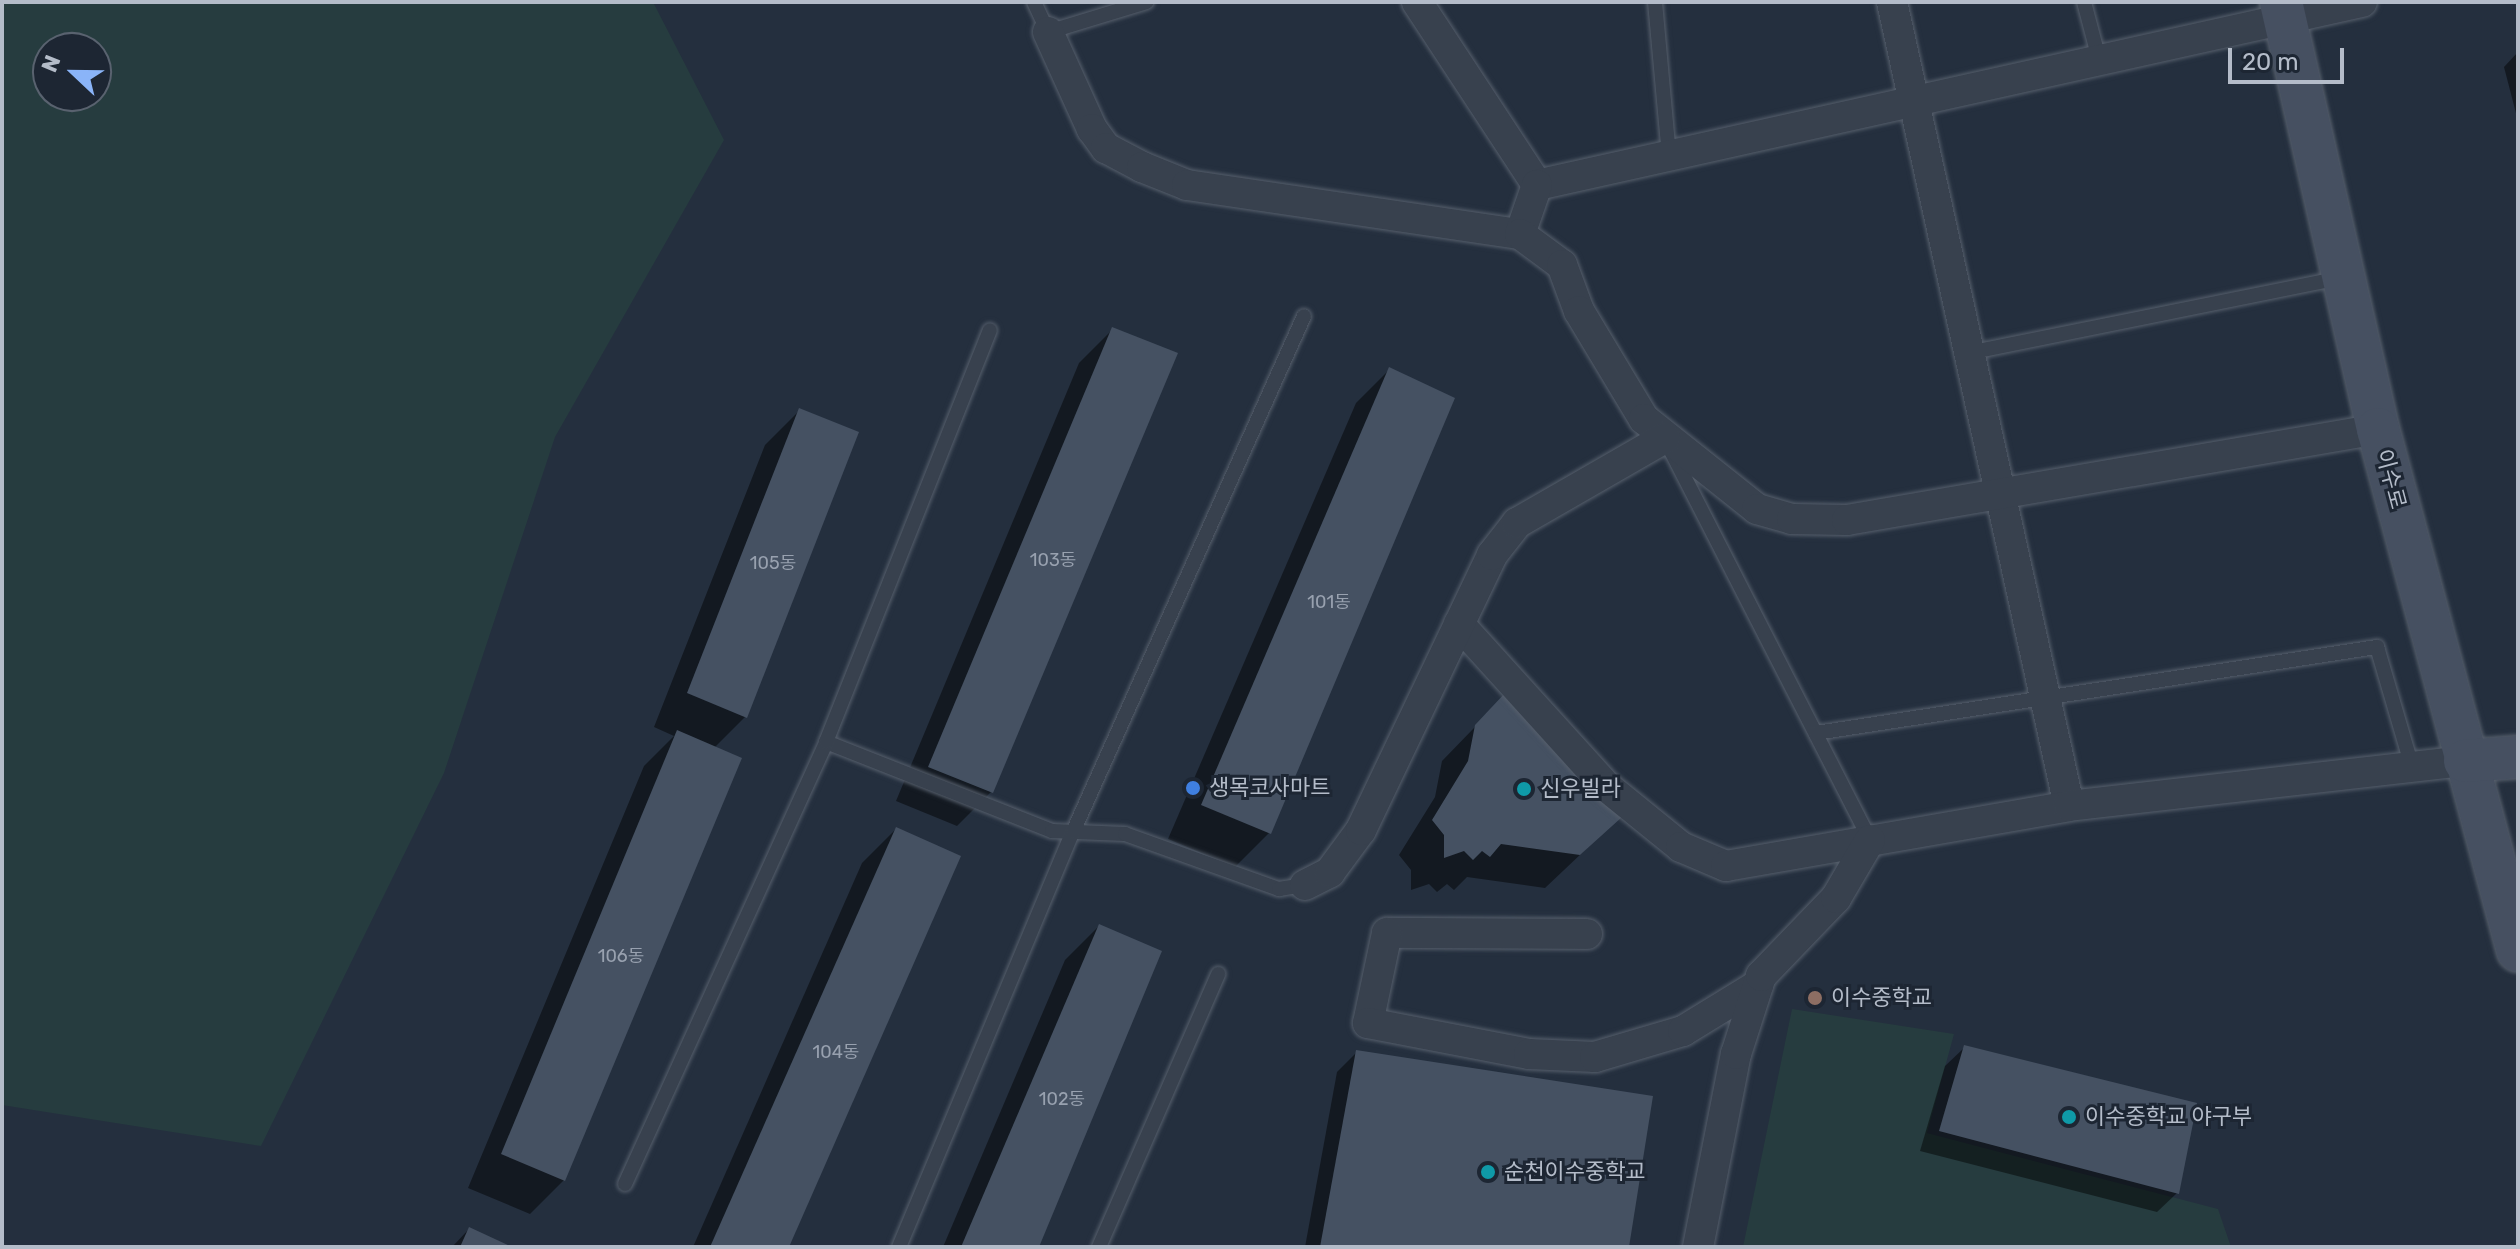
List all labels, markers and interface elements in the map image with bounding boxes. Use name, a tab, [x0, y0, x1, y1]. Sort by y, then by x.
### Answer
north arrow	[32, 32, 112, 112]
scale bar	[2232, 32, 2348, 82]
text: 20 m	[2242, 48, 2299, 76]
text: N	[36, 51, 67, 76]
street label: 이수로	[2370, 446, 2412, 512]
house number: 103동	[1030, 549, 1076, 571]
house number: 105동	[750, 552, 796, 574]
house number: 101동	[1307, 591, 1351, 613]
place label: 생목코사마트	[1209, 775, 1330, 801]
place label: 신우빌라	[1540, 776, 1621, 802]
marker: 생목코사마트	[1184, 779, 1202, 797]
marker: 신우빌라	[1515, 780, 1533, 798]
house number: 106동	[598, 945, 644, 967]
place label: 이수중학교	[1831, 985, 1932, 1011]
marker: 이수중학교	[1806, 989, 1824, 1007]
house number: 104동	[813, 1041, 859, 1063]
house number: 102동	[1039, 1088, 1085, 1110]
place label: 이수중학교 야구부	[2085, 1104, 2252, 1130]
marker: 이수중학교 야구부	[2060, 1108, 2078, 1126]
place label: 순천이수중학교	[1504, 1159, 1646, 1185]
marker: 순천이수중학교	[1479, 1163, 1497, 1181]

